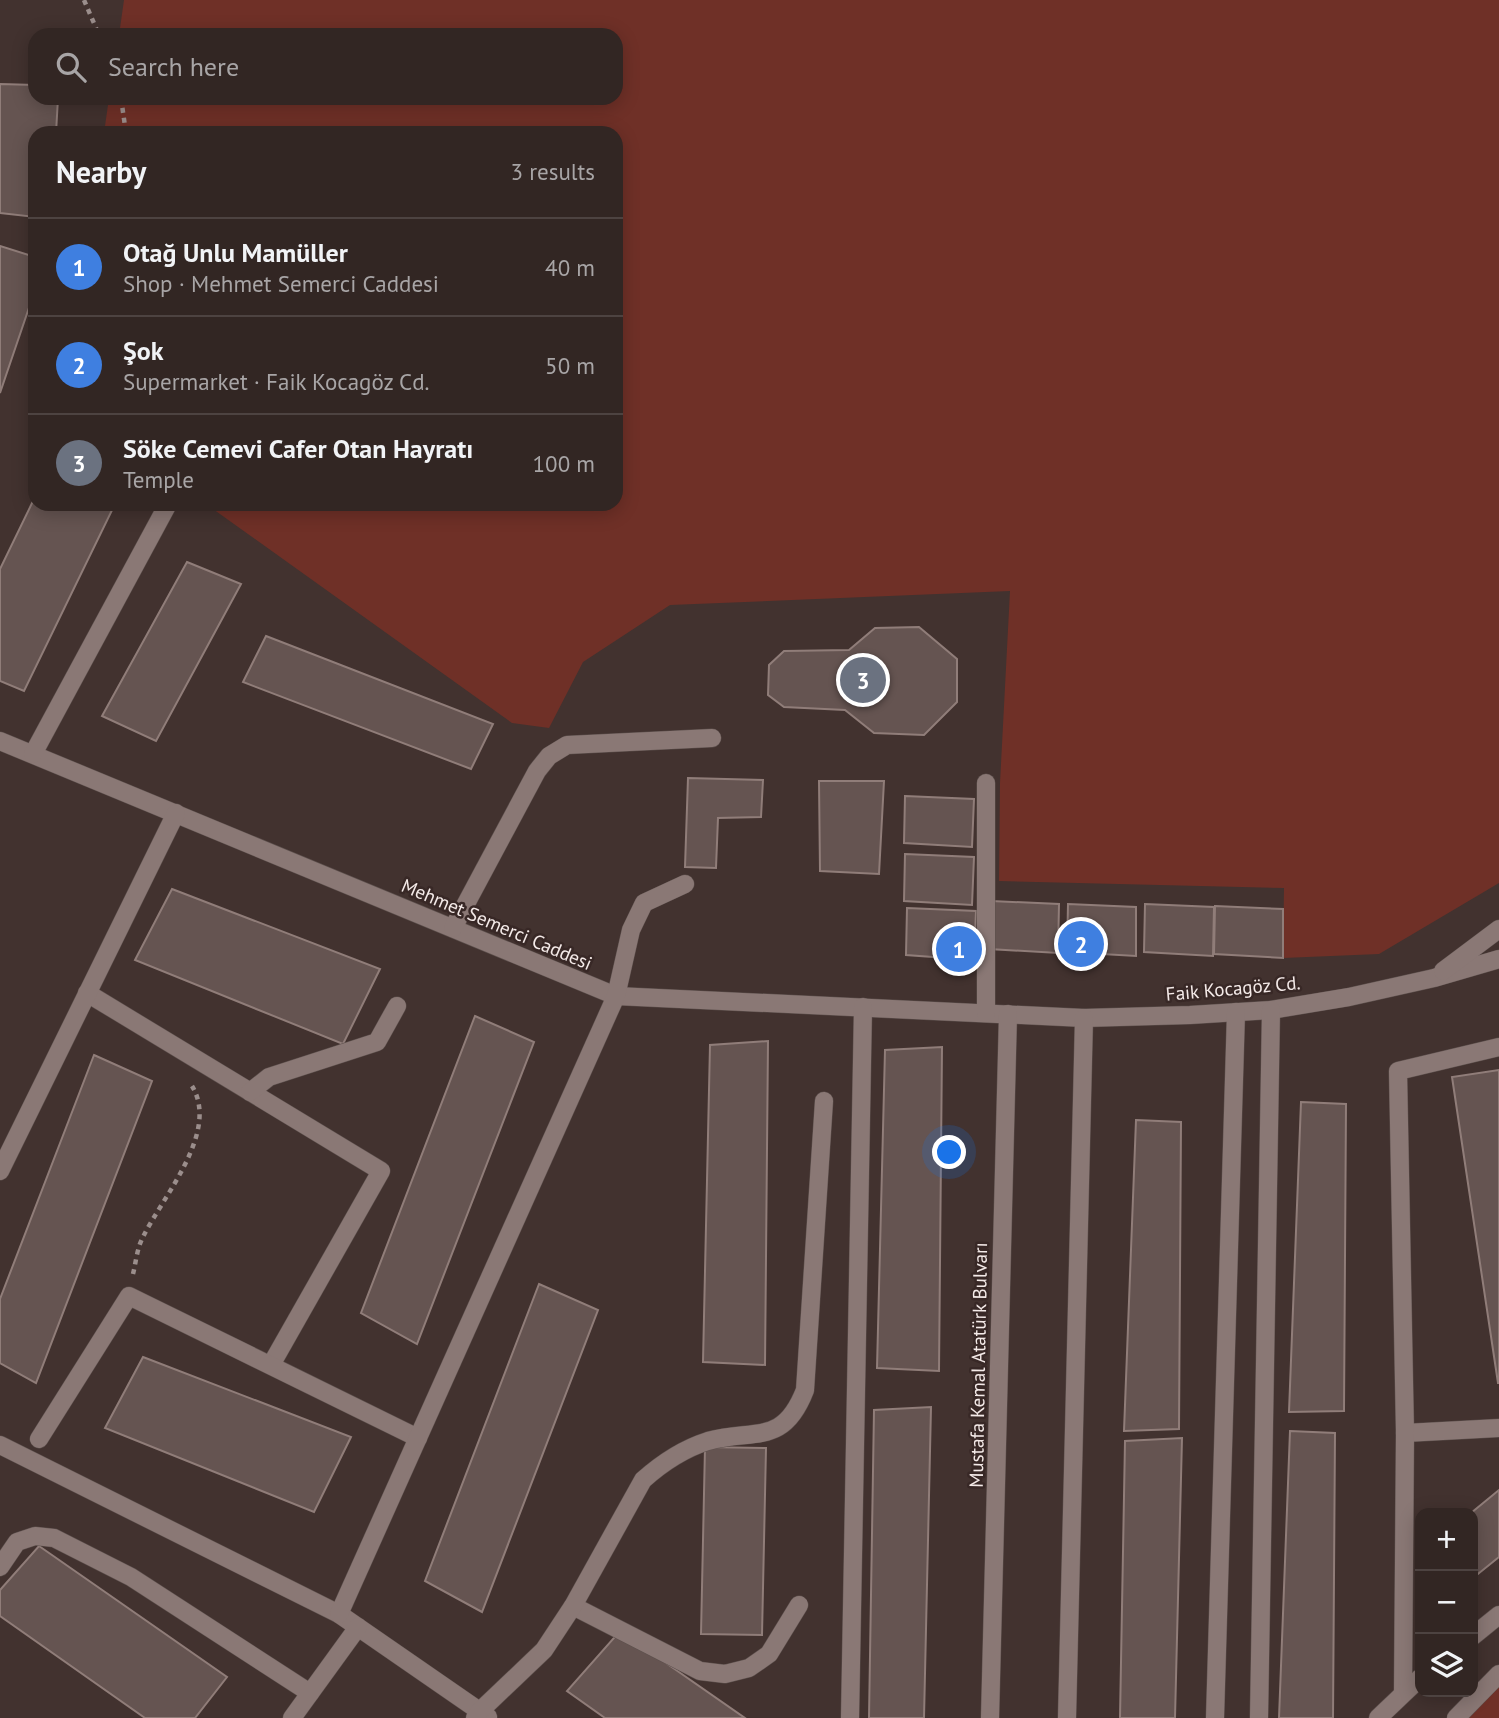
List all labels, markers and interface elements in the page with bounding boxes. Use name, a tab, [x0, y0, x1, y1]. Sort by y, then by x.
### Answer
search box	[28, 28, 623, 105]
icon: search	[52, 48, 90, 86]
text: Search here	[108, 50, 239, 83]
text: Nearby	[56, 152, 146, 191]
text: 3 results	[511, 157, 595, 186]
text: Otağ Unlu Mamüller	[123, 236, 348, 269]
text: 1	[72, 253, 86, 282]
text: 40 m	[545, 253, 595, 282]
text: Shop · Mehmet Semerci Caddesi	[123, 269, 439, 298]
text: Şok	[123, 334, 164, 367]
text: 2	[72, 351, 86, 380]
text: 50 m	[545, 351, 595, 380]
text: Supermarket · Faik Kocagöz Cd.	[123, 367, 430, 396]
text: Söke Cemevi Cafer Otan Hayratı	[123, 432, 473, 465]
text: 3	[72, 449, 86, 478]
text: 100 m	[533, 449, 595, 478]
text: Temple	[123, 465, 194, 494]
pin: 3	[840, 654, 886, 706]
street label: Mehmet Semerci Caddesi	[398, 873, 596, 975]
pin: 2	[1058, 918, 1104, 970]
pin: 1	[936, 923, 982, 975]
street label: Faik Kocagöz Cd.	[1165, 970, 1301, 1006]
your location	[932, 1135, 966, 1169]
street label: Mustafa Kemal Atatürk Bulvarı	[964, 1242, 992, 1488]
map controls	[1415, 1508, 1478, 1697]
button: +	[1415, 1508, 1478, 1571]
button: −	[1415, 1571, 1478, 1634]
button: layers	[1415, 1634, 1478, 1697]

